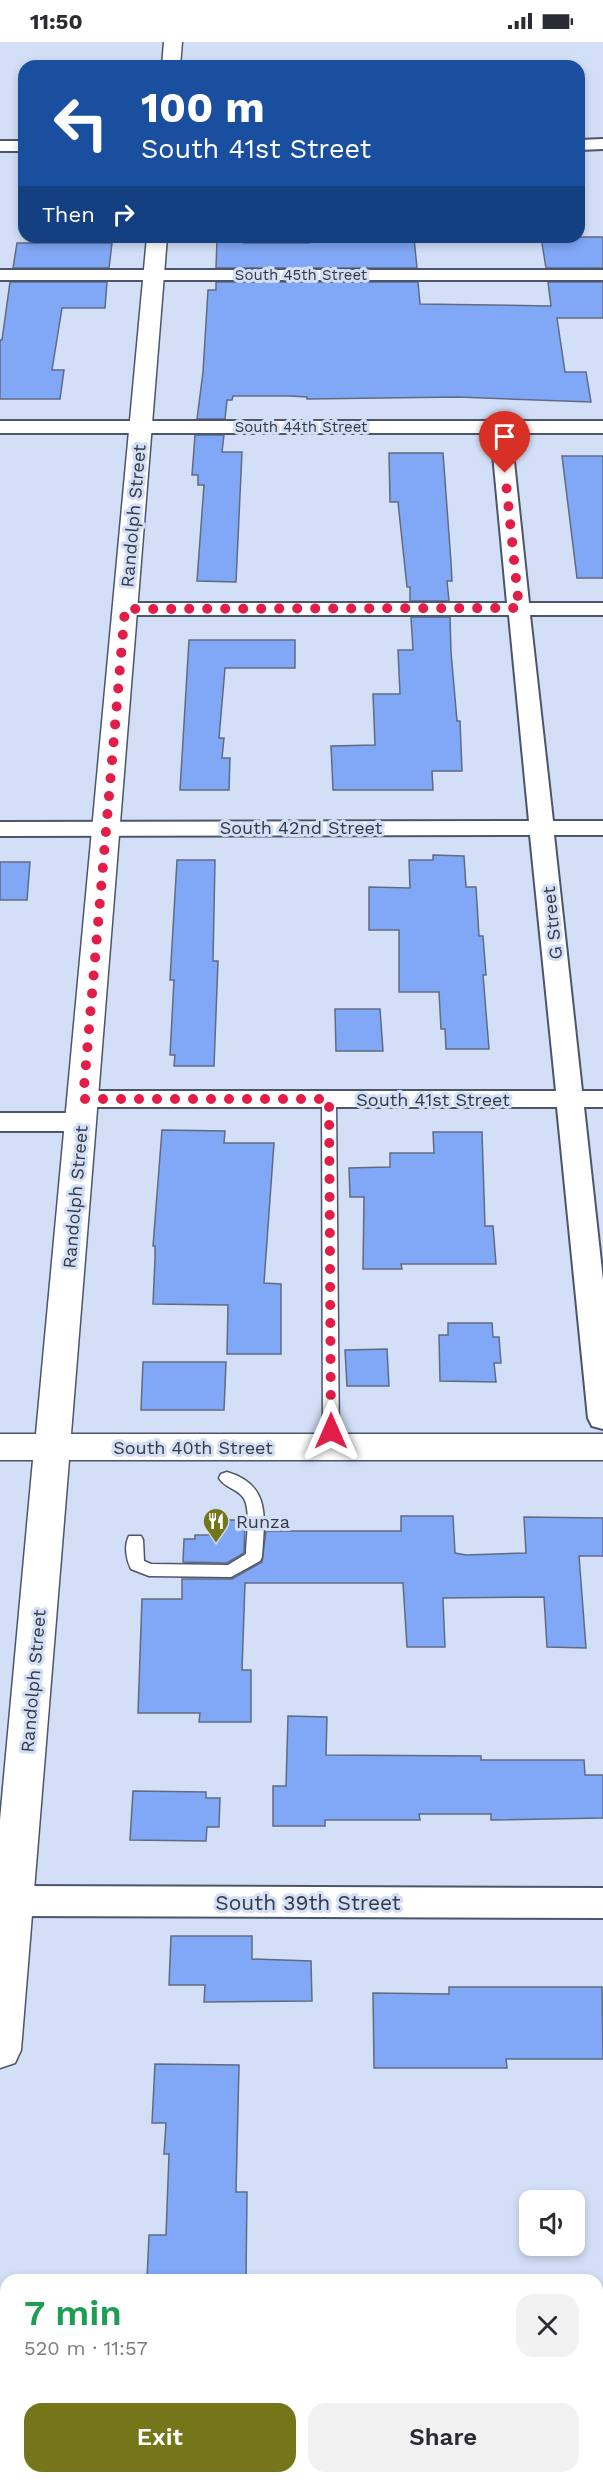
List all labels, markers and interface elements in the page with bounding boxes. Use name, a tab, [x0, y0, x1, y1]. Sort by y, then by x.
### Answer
text: 11:50	[30, 9, 83, 34]
text: 100 m	[141, 83, 265, 132]
icon: left	[42, 84, 120, 162]
text: South 41st Street	[141, 133, 371, 165]
icon: right	[107, 198, 140, 231]
text: Then	[42, 202, 95, 227]
street label: South 45th Street	[235, 266, 368, 284]
pin	[479, 411, 530, 473]
street label: South 44th Street	[235, 418, 368, 436]
icon: arrive	[488, 420, 521, 453]
street label: Randolph Street	[116, 443, 150, 588]
street label: South 42nd Street	[220, 817, 383, 838]
street label: G Street	[538, 885, 566, 961]
street label: South 41st Street	[356, 1089, 510, 1110]
street label: Randolph Street	[58, 1124, 92, 1269]
position arrow	[299, 1399, 363, 1463]
street label: South 40th Street	[113, 1437, 273, 1458]
restaurant icon: Runza	[201, 1506, 231, 1544]
place label: Runza	[236, 1511, 290, 1532]
street label: Randolph Street	[16, 1608, 50, 1753]
street label: South 39th Street	[215, 1890, 401, 1915]
map controls	[519, 2190, 585, 2256]
button: sound	[519, 2190, 585, 2256]
text: 7 min	[24, 2292, 122, 2334]
button: close	[516, 2294, 579, 2357]
text: 520 m · 11:57	[24, 2336, 148, 2360]
button: Exit	[24, 2403, 296, 2472]
button: Share	[308, 2403, 579, 2472]

